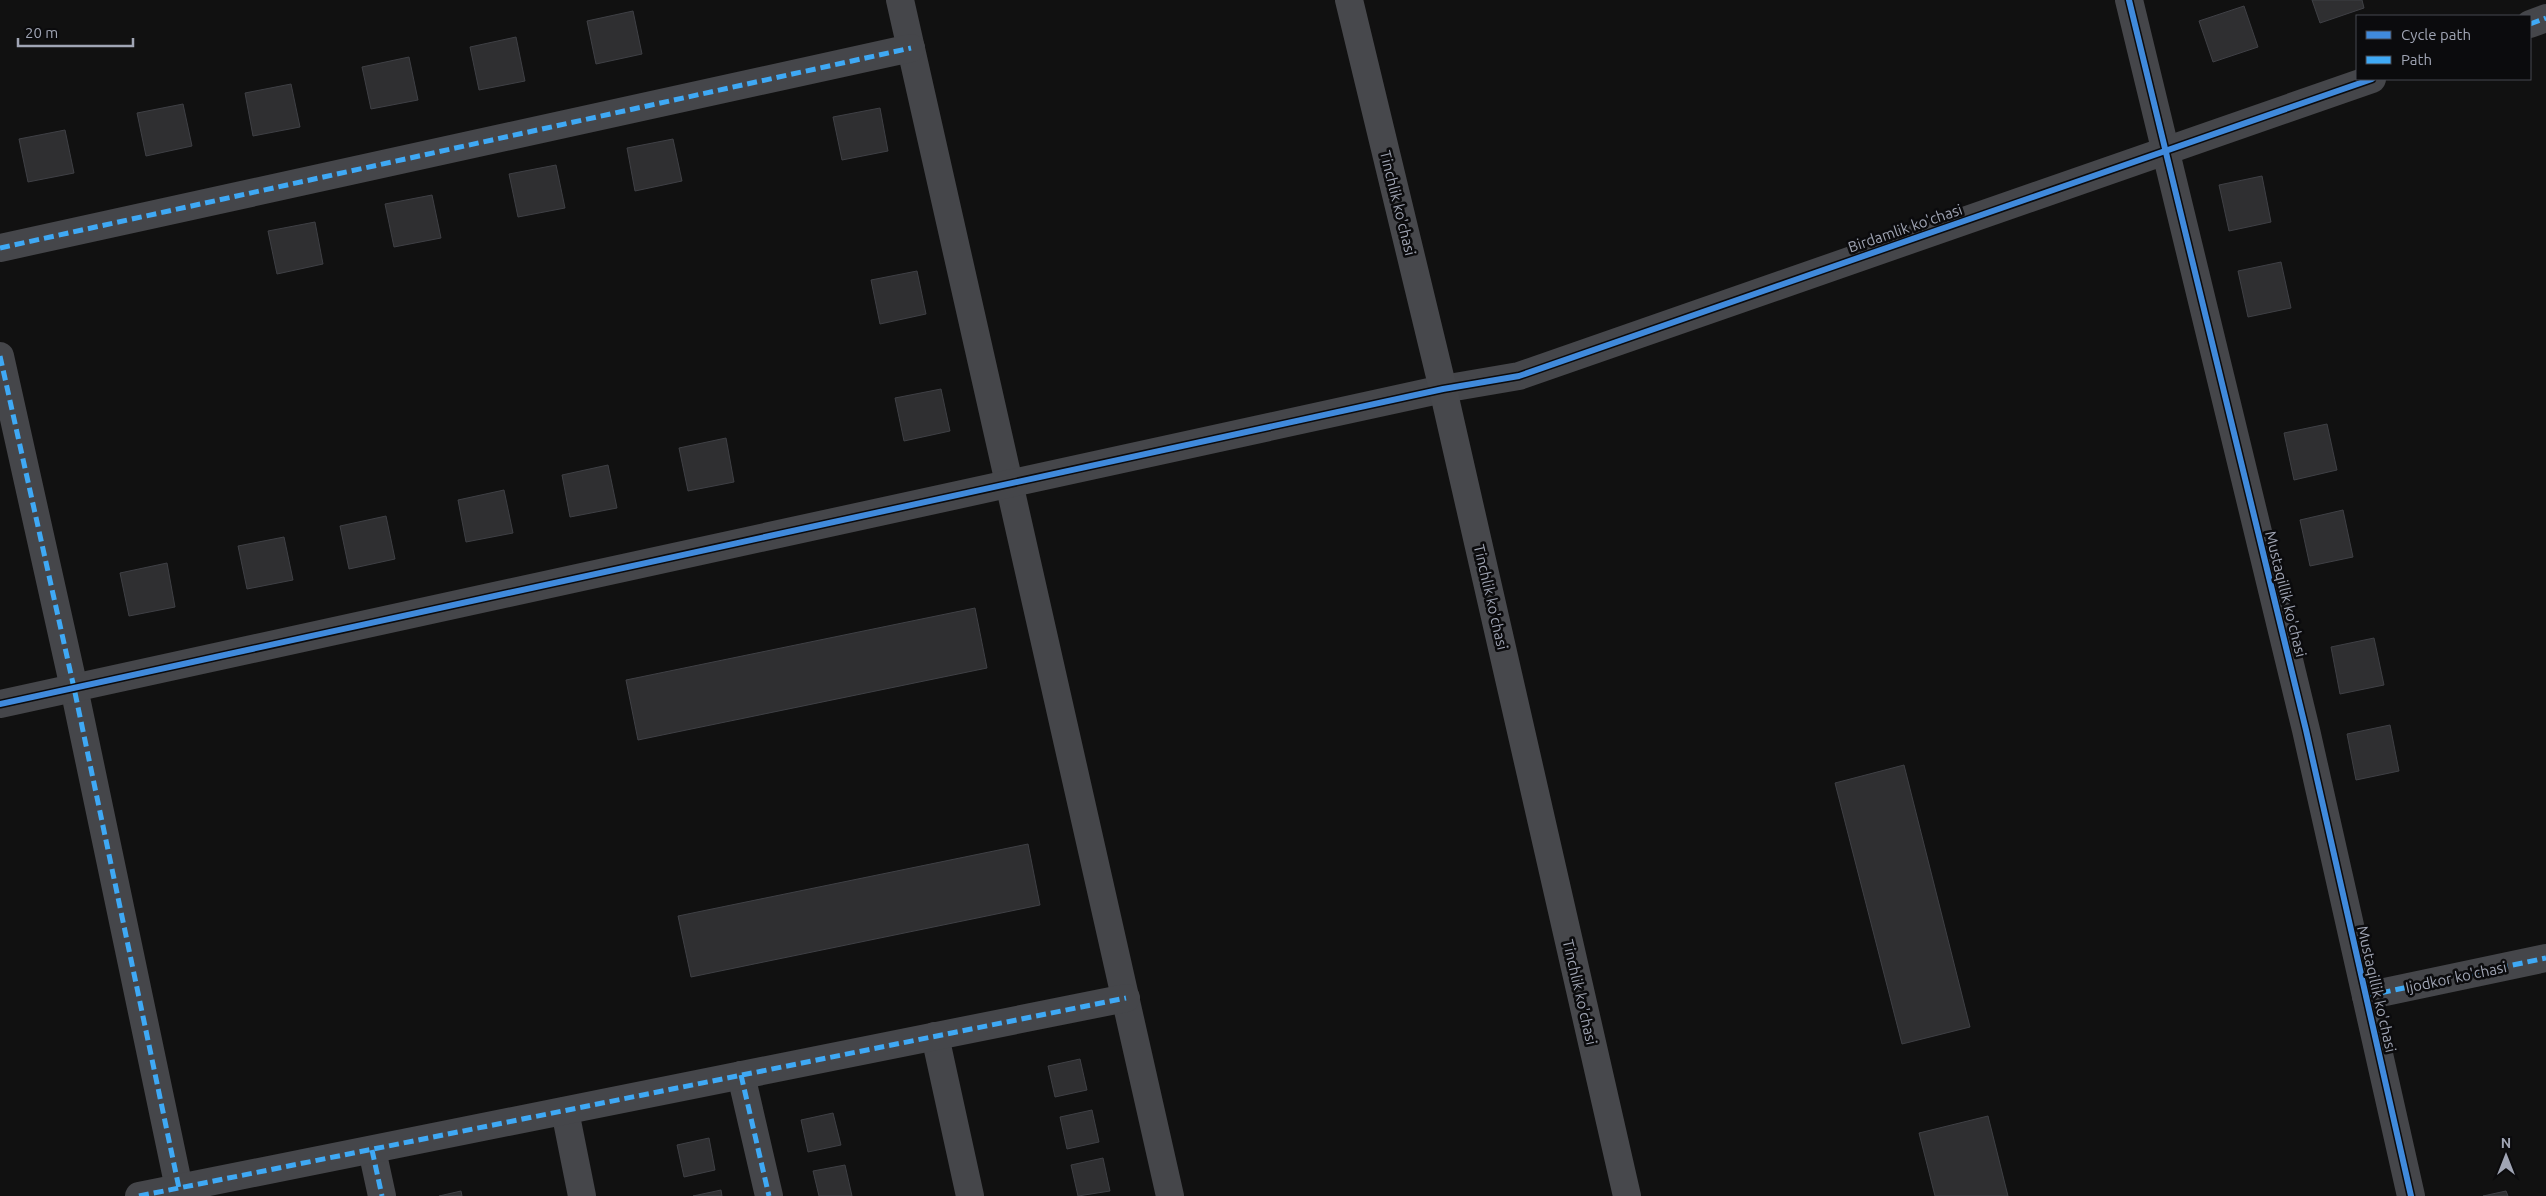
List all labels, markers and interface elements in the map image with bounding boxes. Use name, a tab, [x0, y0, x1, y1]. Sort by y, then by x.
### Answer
scale bar	[18, 15, 132, 47]
legend	[2356, 15, 2531, 80]
text: 20 m	[25, 24, 58, 41]
text: Cycle path	[2401, 26, 2471, 43]
text: Path	[2401, 51, 2432, 68]
street label: Tinchlik ko'chasi	[1377, 149, 1419, 257]
street label: Birdamlik ko'chasi	[1846, 200, 1964, 256]
street label: Mustaqillik ko'chasi	[2262, 529, 2310, 659]
street label: Tinchlik ko'chasi	[1471, 543, 1511, 651]
street label: Mustaqillik ko'chasi	[2354, 924, 2400, 1054]
street label: Tinchlik ko'chasi	[1560, 938, 1600, 1046]
street label: Ijodkor ko'chasi	[2404, 958, 2508, 996]
north arrow	[2481, 1131, 2531, 1181]
text: N	[2501, 1135, 2511, 1151]

